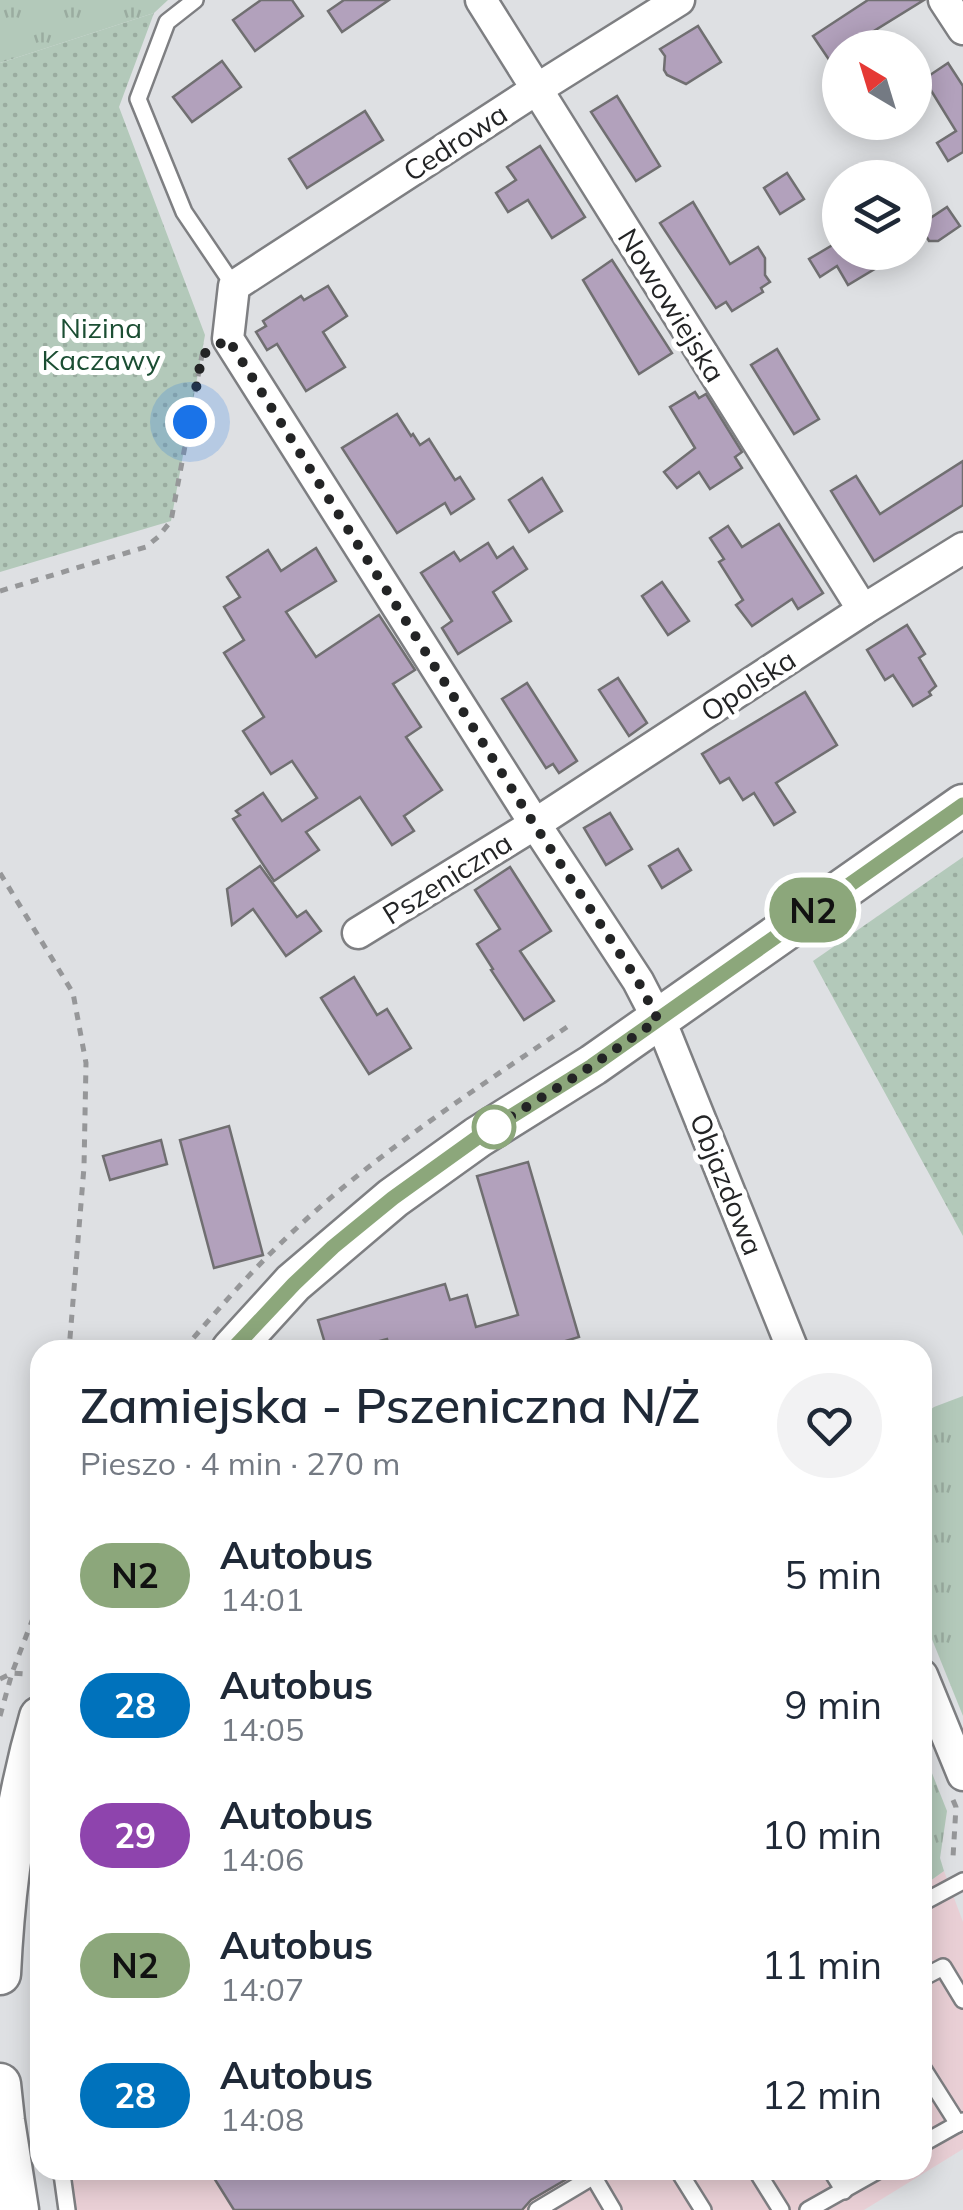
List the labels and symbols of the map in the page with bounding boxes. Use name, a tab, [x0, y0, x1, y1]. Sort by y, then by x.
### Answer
north arrow	[822, 30, 932, 140]
street label: Cedrowa	[396, 96, 514, 188]
street label: Nowowiejska	[611, 222, 733, 388]
park label: Nizina Kaczawy	[42, 310, 161, 377]
your location	[165, 397, 215, 447]
street label: Opolska	[694, 641, 802, 729]
street label: Pszeniczna	[376, 825, 518, 931]
line badge: N2	[768, 878, 858, 942]
unlabelled marker	[473, 1106, 515, 1148]
street label: Objazdowa	[683, 1108, 771, 1260]

